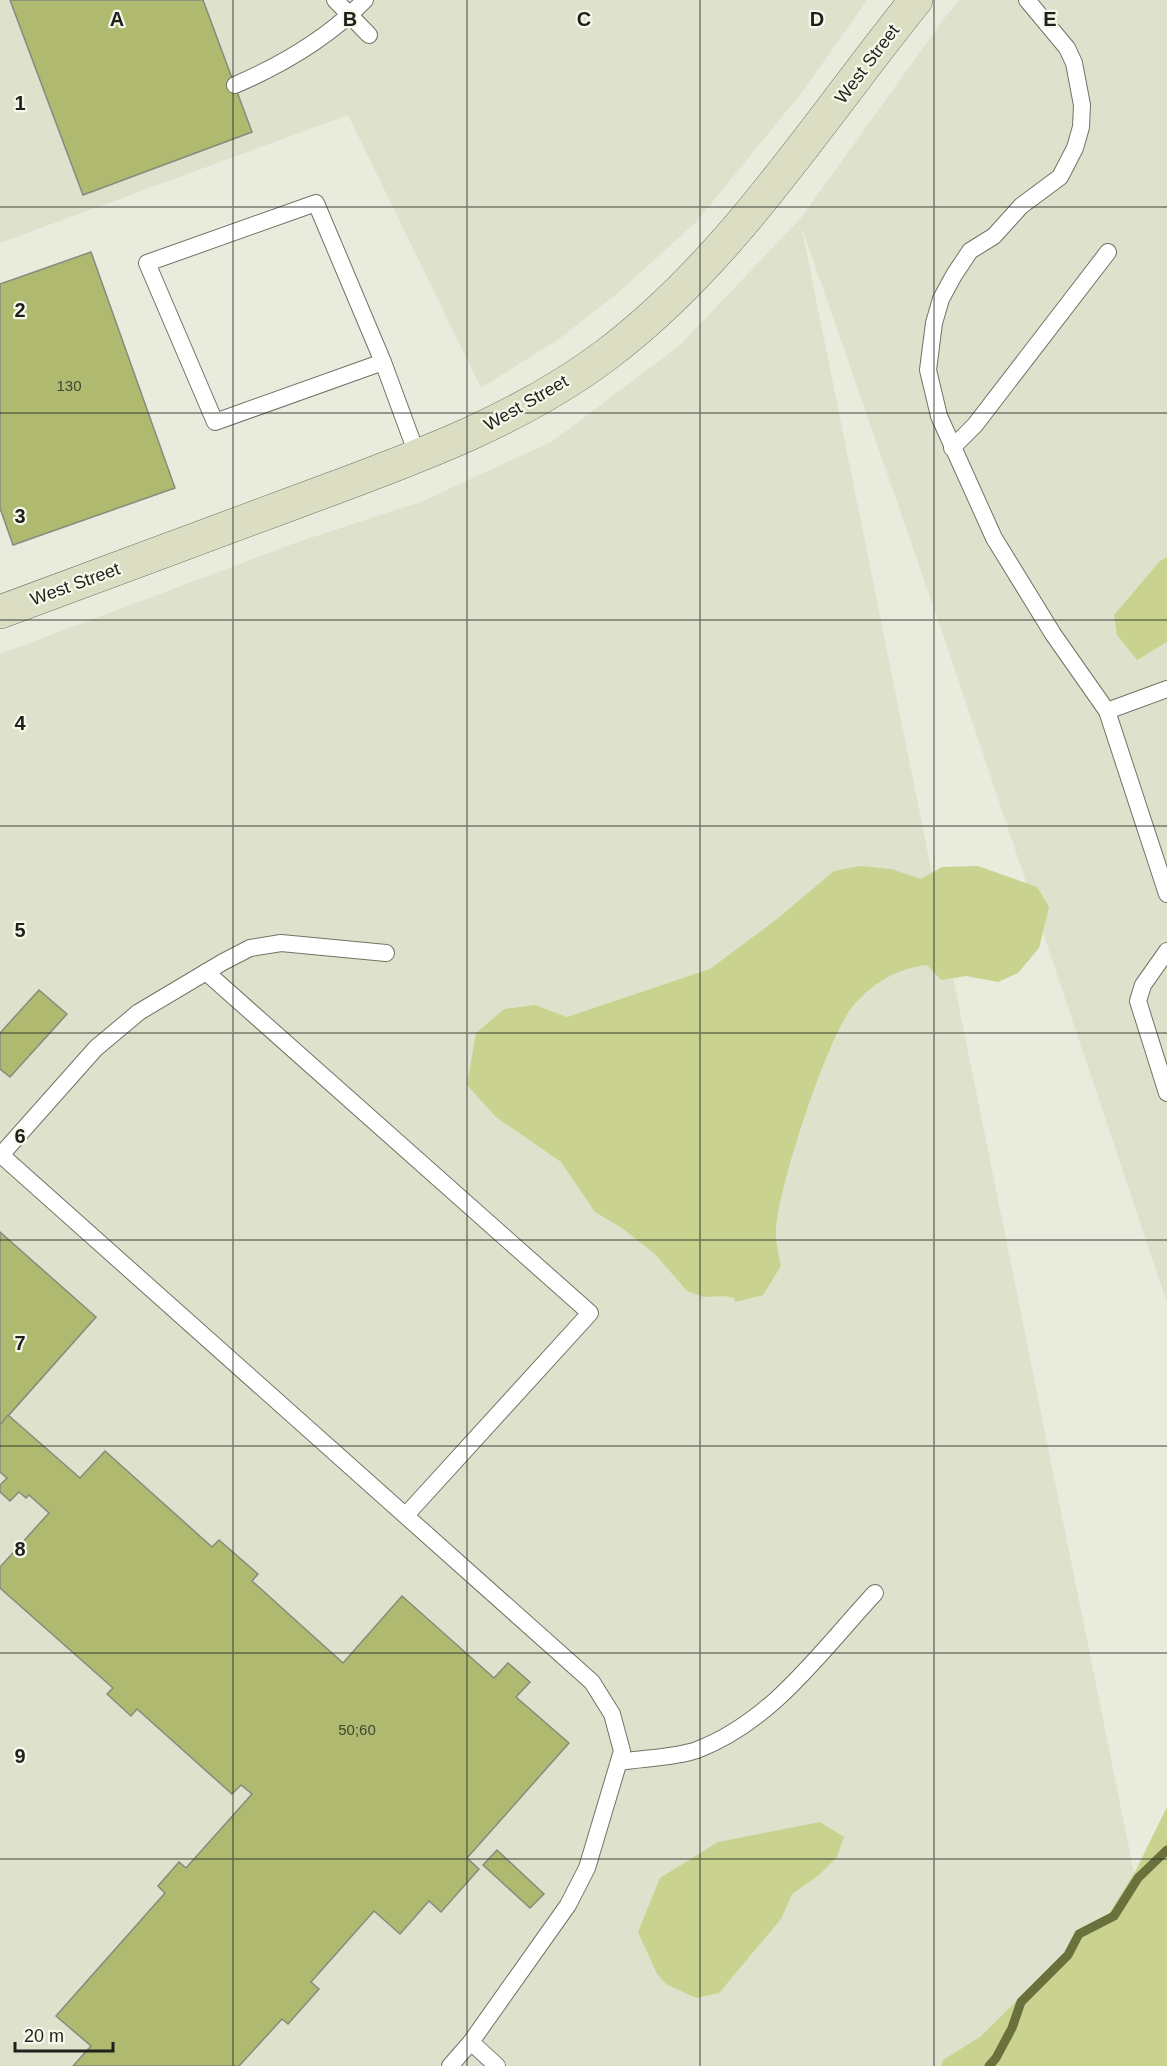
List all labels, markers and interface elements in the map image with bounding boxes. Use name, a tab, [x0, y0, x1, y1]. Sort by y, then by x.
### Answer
text: A	[110, 8, 124, 30]
text: B	[343, 8, 357, 30]
text: C	[577, 8, 591, 30]
text: D	[810, 8, 824, 30]
text: E	[1043, 8, 1057, 30]
street label: West Street	[831, 21, 903, 107]
text: 1	[14, 92, 26, 114]
text: 2	[14, 299, 26, 321]
street label: West Street	[480, 371, 572, 435]
house number: 130	[56, 377, 82, 394]
text: 3	[14, 505, 26, 527]
street label: West Street	[28, 559, 122, 609]
text: 4	[14, 712, 26, 734]
text: 5	[14, 919, 26, 941]
text: 6	[14, 1125, 26, 1147]
text: 7	[14, 1332, 26, 1354]
text: 8	[14, 1538, 26, 1560]
house number: 50;60	[338, 1721, 376, 1738]
text: 9	[14, 1745, 26, 1767]
scale bar	[15, 2015, 112, 2053]
text: 20 m	[24, 2026, 64, 2046]

